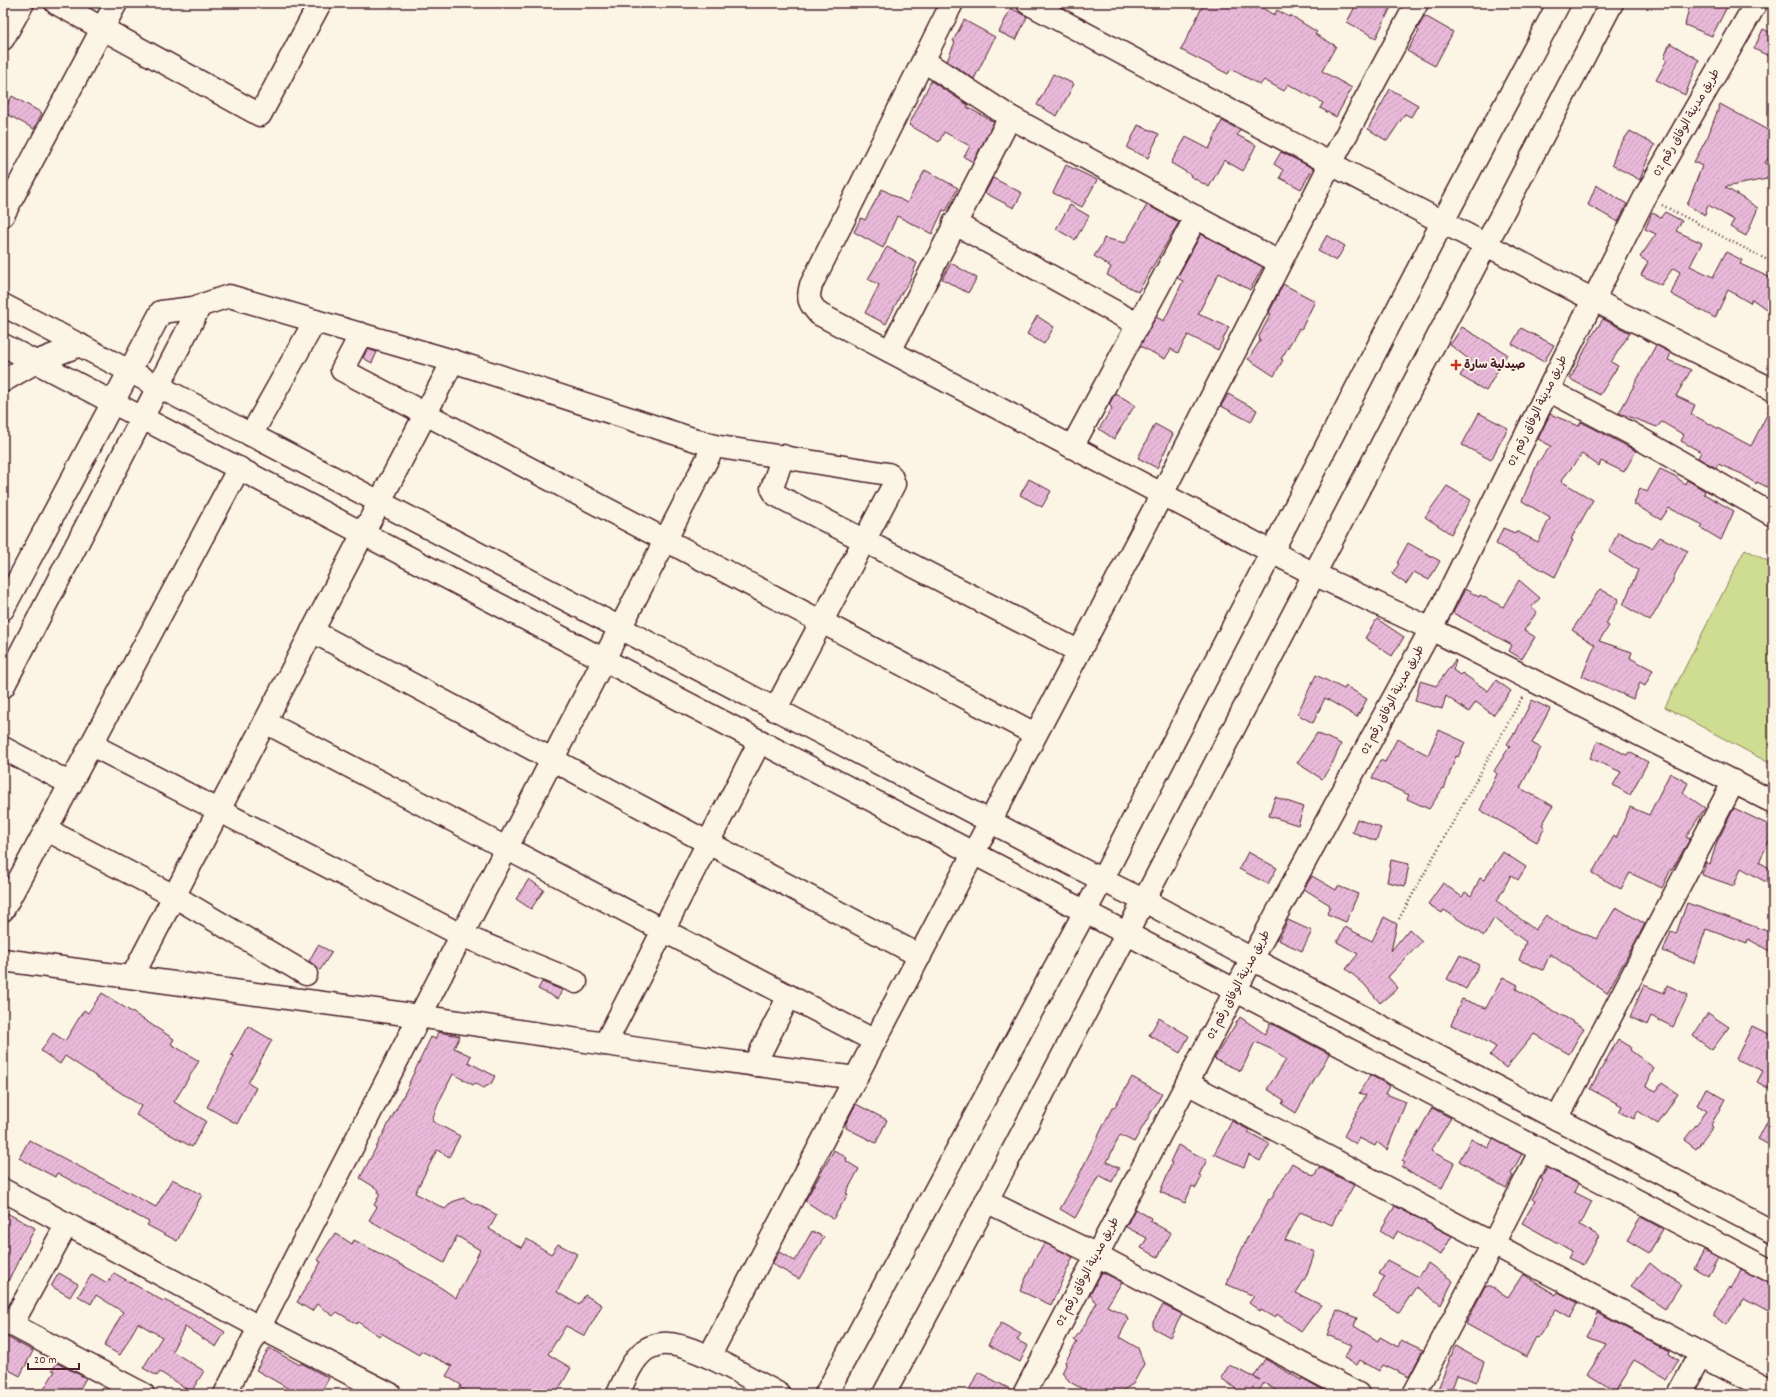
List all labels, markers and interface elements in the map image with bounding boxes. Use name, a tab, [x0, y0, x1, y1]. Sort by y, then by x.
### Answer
street label: طريق مدينة الوفاق رقم 02	[1649, 66, 1725, 180]
street label: طريق مدينة الوفاق رقم 02	[1504, 353, 1572, 469]
place label: صيدلية سارة	[1464, 357, 1525, 374]
marker: صيدلية سارة	[1451, 360, 1461, 370]
street label: طريق مدينة الوفاق رقم 02	[1357, 642, 1429, 758]
street label: طريق مدينة الوفاق رقم 02	[1203, 927, 1275, 1043]
street label: طريق مدينة الوفاق رقم 02	[1052, 1214, 1124, 1330]
scale bar	[28, 1345, 79, 1371]
text: 20 m	[34, 1352, 57, 1369]

